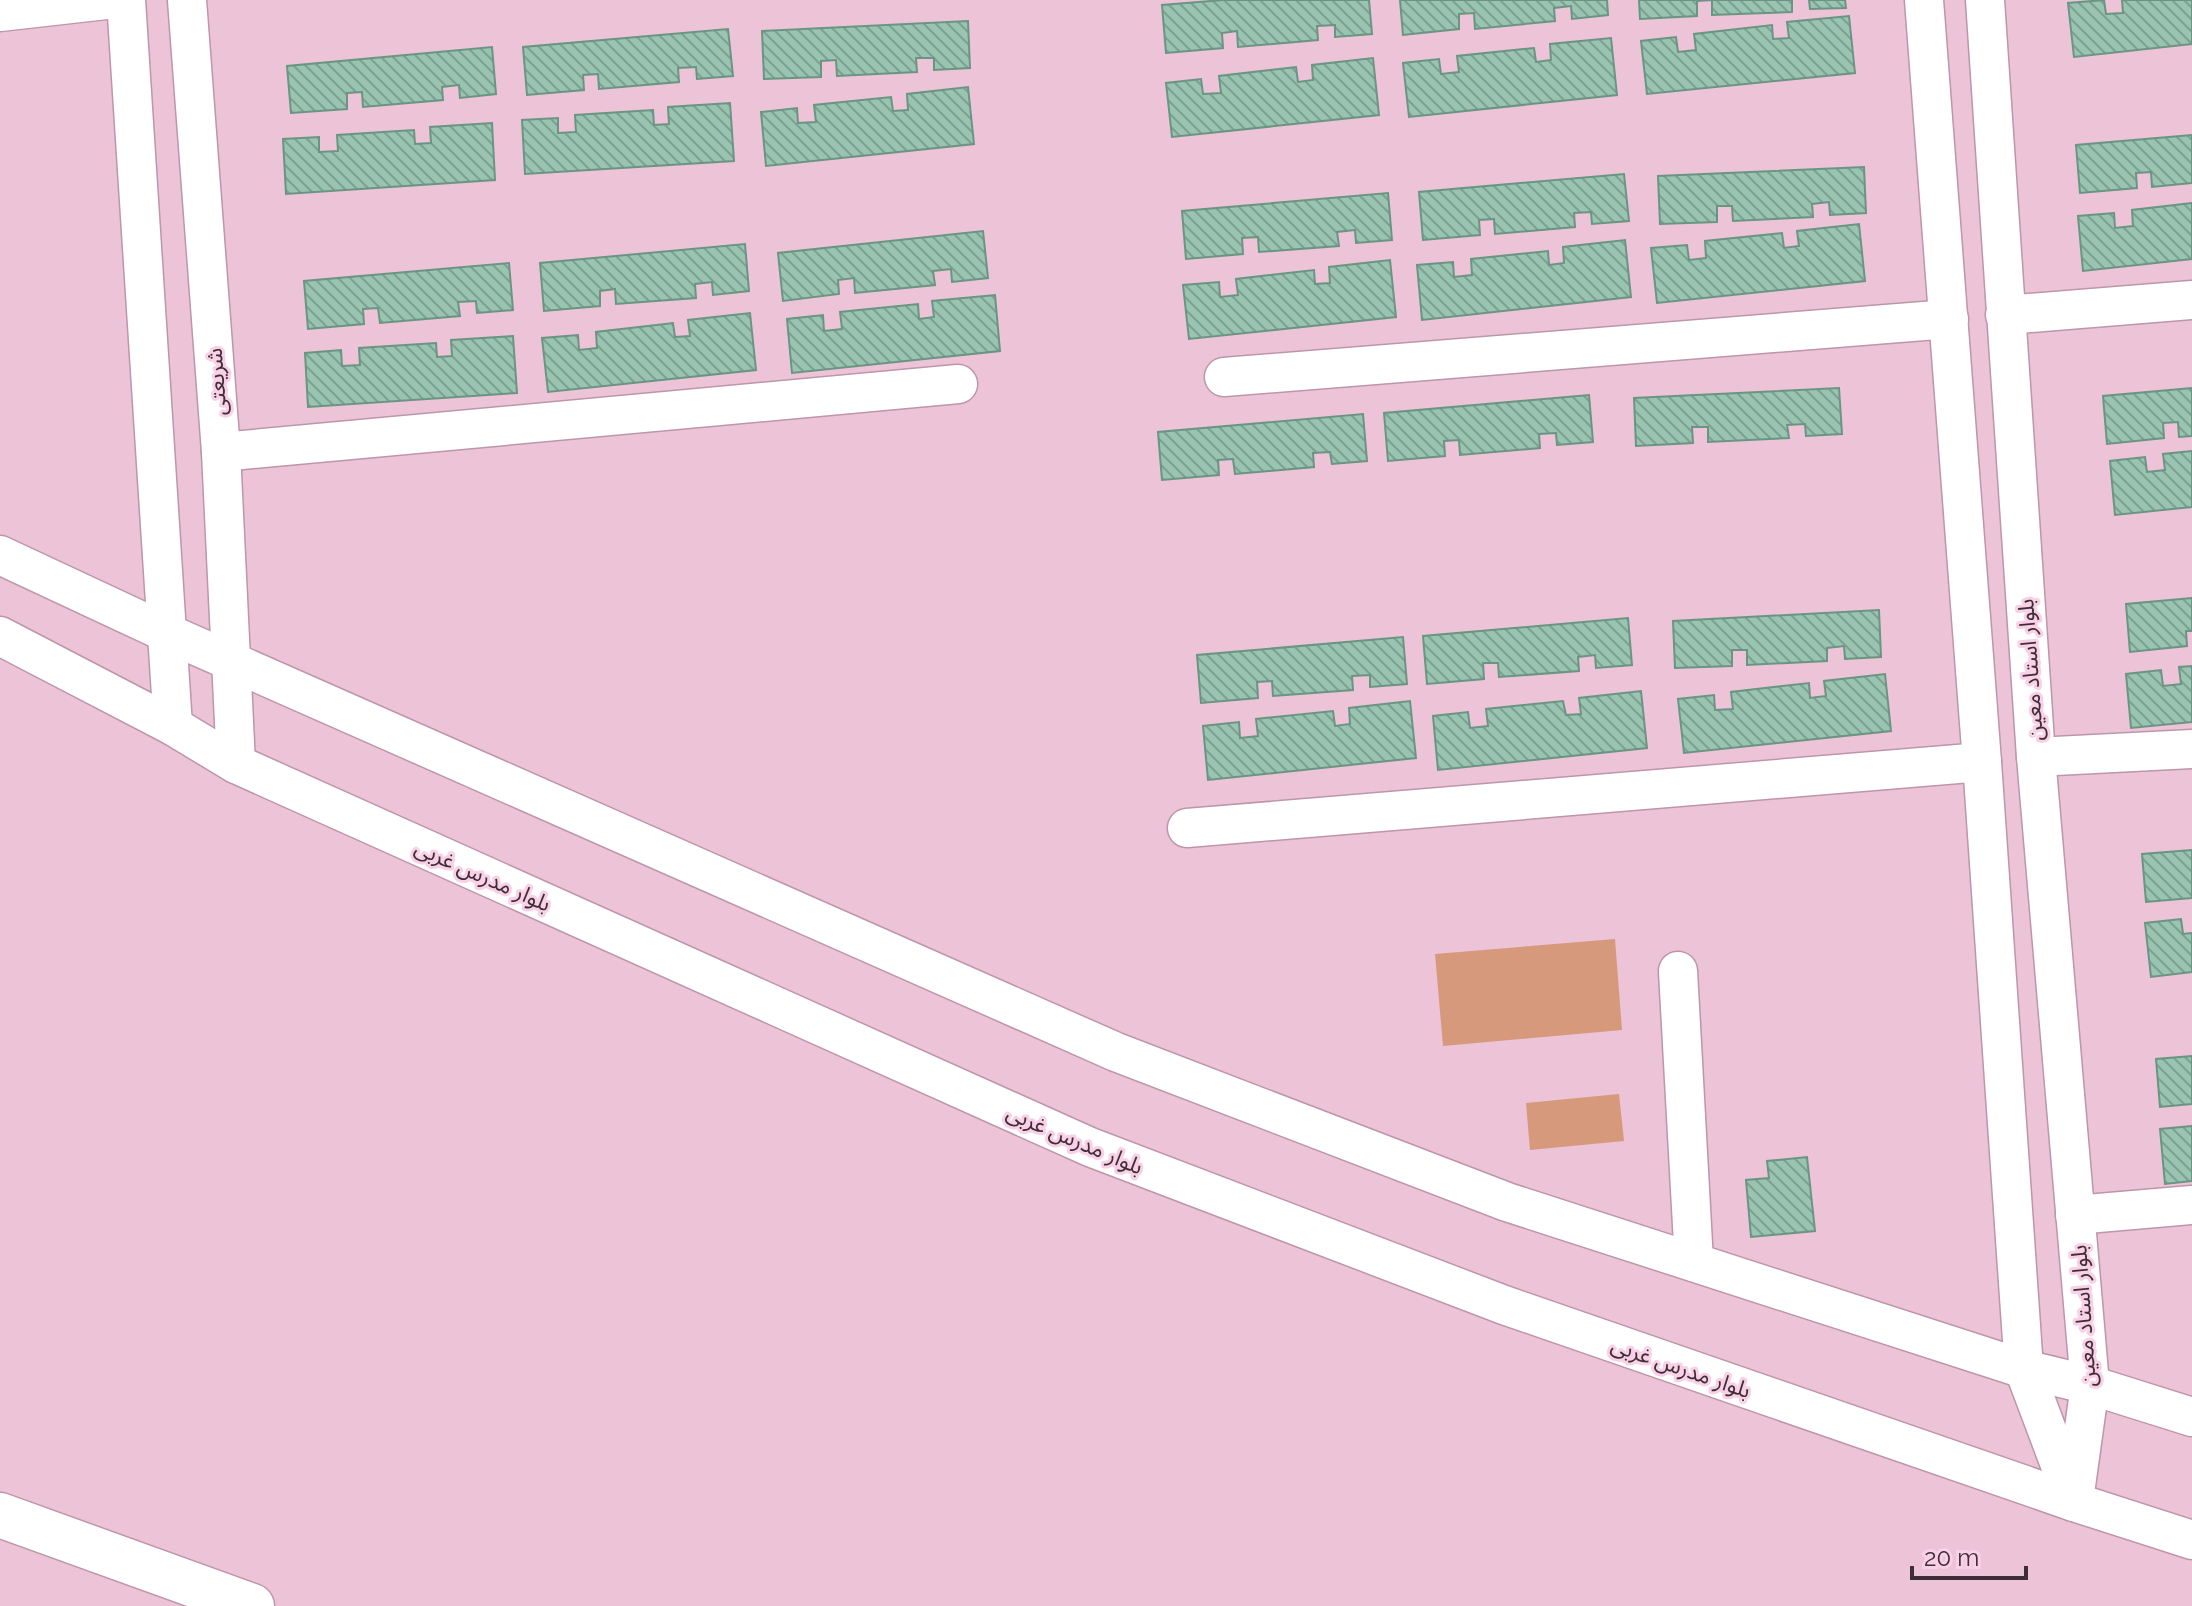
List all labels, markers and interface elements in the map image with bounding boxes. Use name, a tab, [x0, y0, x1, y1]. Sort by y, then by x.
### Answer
street label: شریعتی	[201, 347, 231, 417]
street label: بلوار استاد معین	[2012, 598, 2049, 742]
street label: بلوار مدرس غربی	[411, 833, 555, 917]
street label: بلوار مدرس غربی	[1002, 1099, 1147, 1180]
street label: بلوار استاد معین	[2065, 1244, 2102, 1388]
street label: بلوار مدرس غربی	[1607, 1331, 1754, 1404]
scale bar	[1912, 1530, 2026, 1580]
text: 20 m	[1924, 1543, 1979, 1572]

